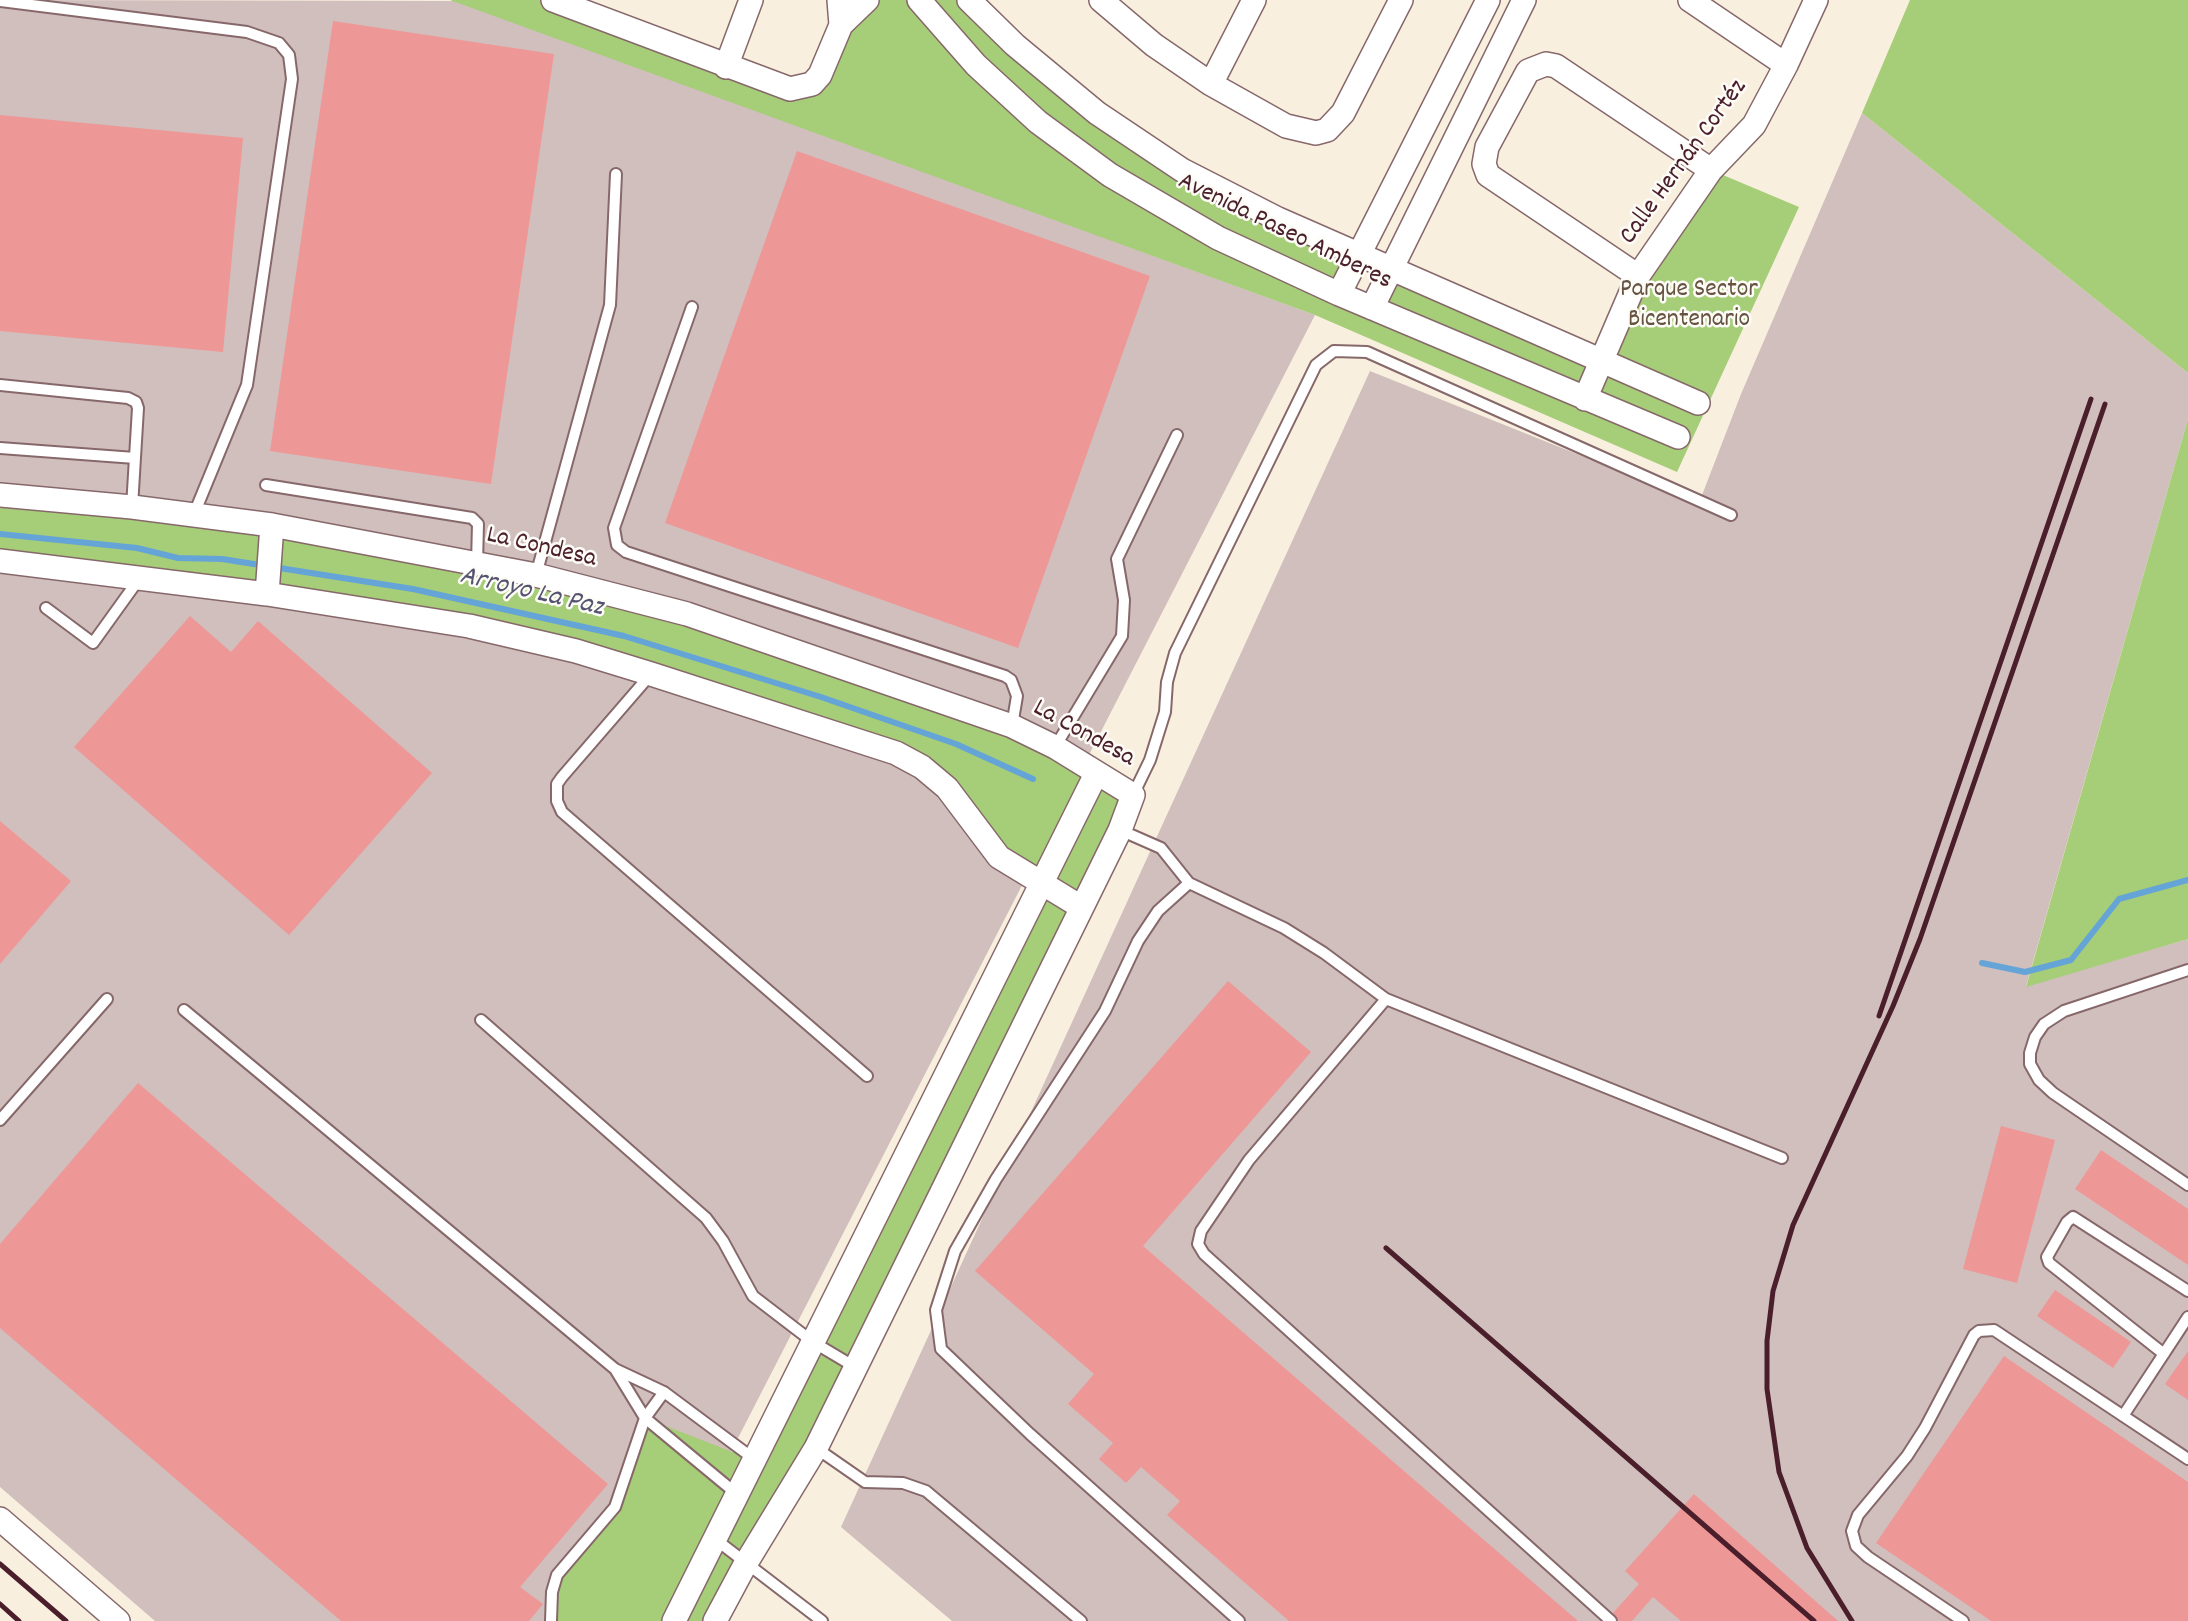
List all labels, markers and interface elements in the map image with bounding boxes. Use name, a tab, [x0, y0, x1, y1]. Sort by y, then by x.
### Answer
street label: Calle Hernán Cortéz	[1615, 74, 1755, 252]
street label: Avenida Paseo Amberes	[1172, 168, 1396, 298]
park label: Parque Sector Bicentenario	[1620, 275, 1758, 336]
street label: La Condesa	[483, 521, 599, 577]
water label: Arroyo La Paz	[456, 561, 606, 627]
street label: La Condesa	[1026, 694, 1140, 776]

